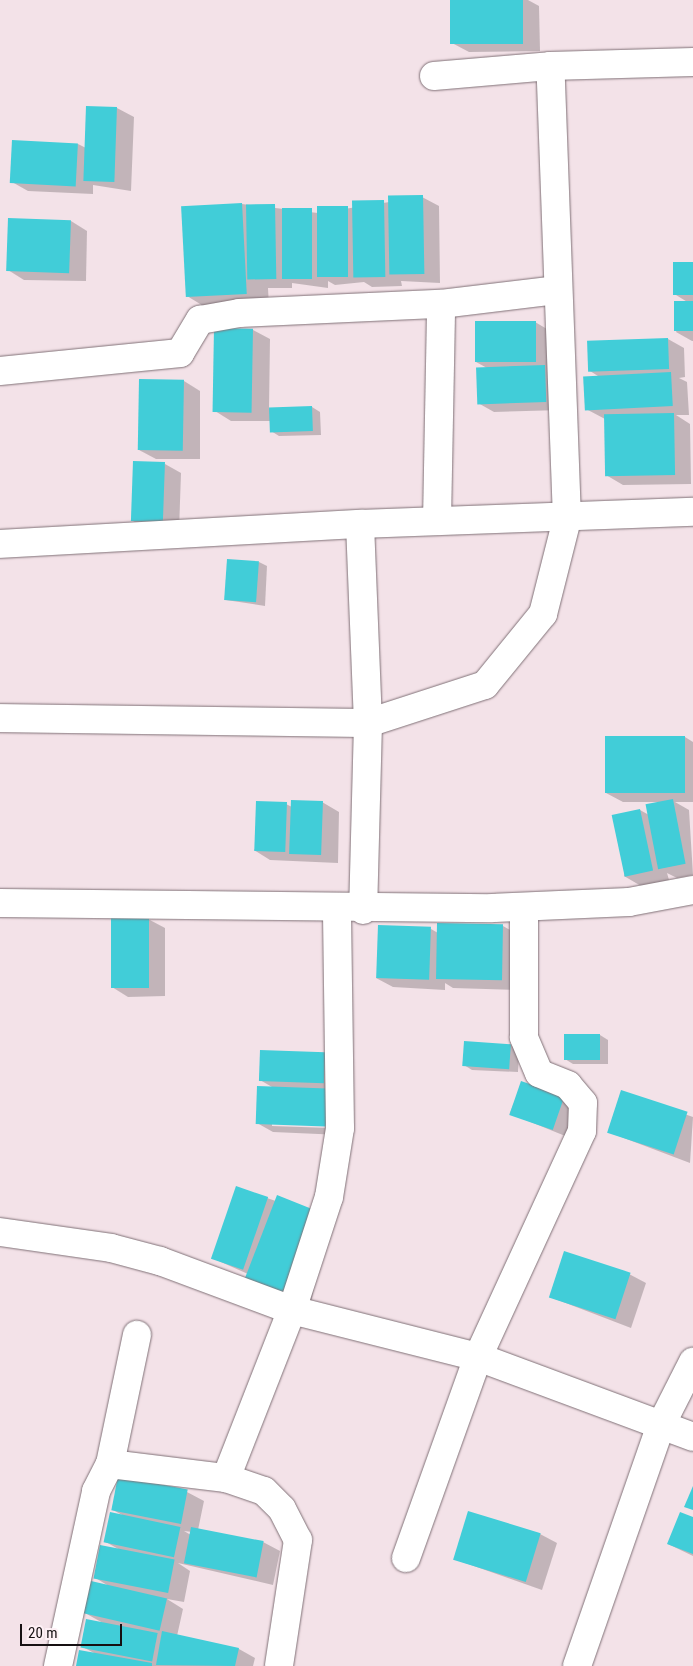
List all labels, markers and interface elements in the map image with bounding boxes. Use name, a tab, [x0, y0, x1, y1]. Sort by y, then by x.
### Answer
scale bar	[22, 1614, 125, 1646]
text: 20 m	[28, 1624, 58, 1642]

